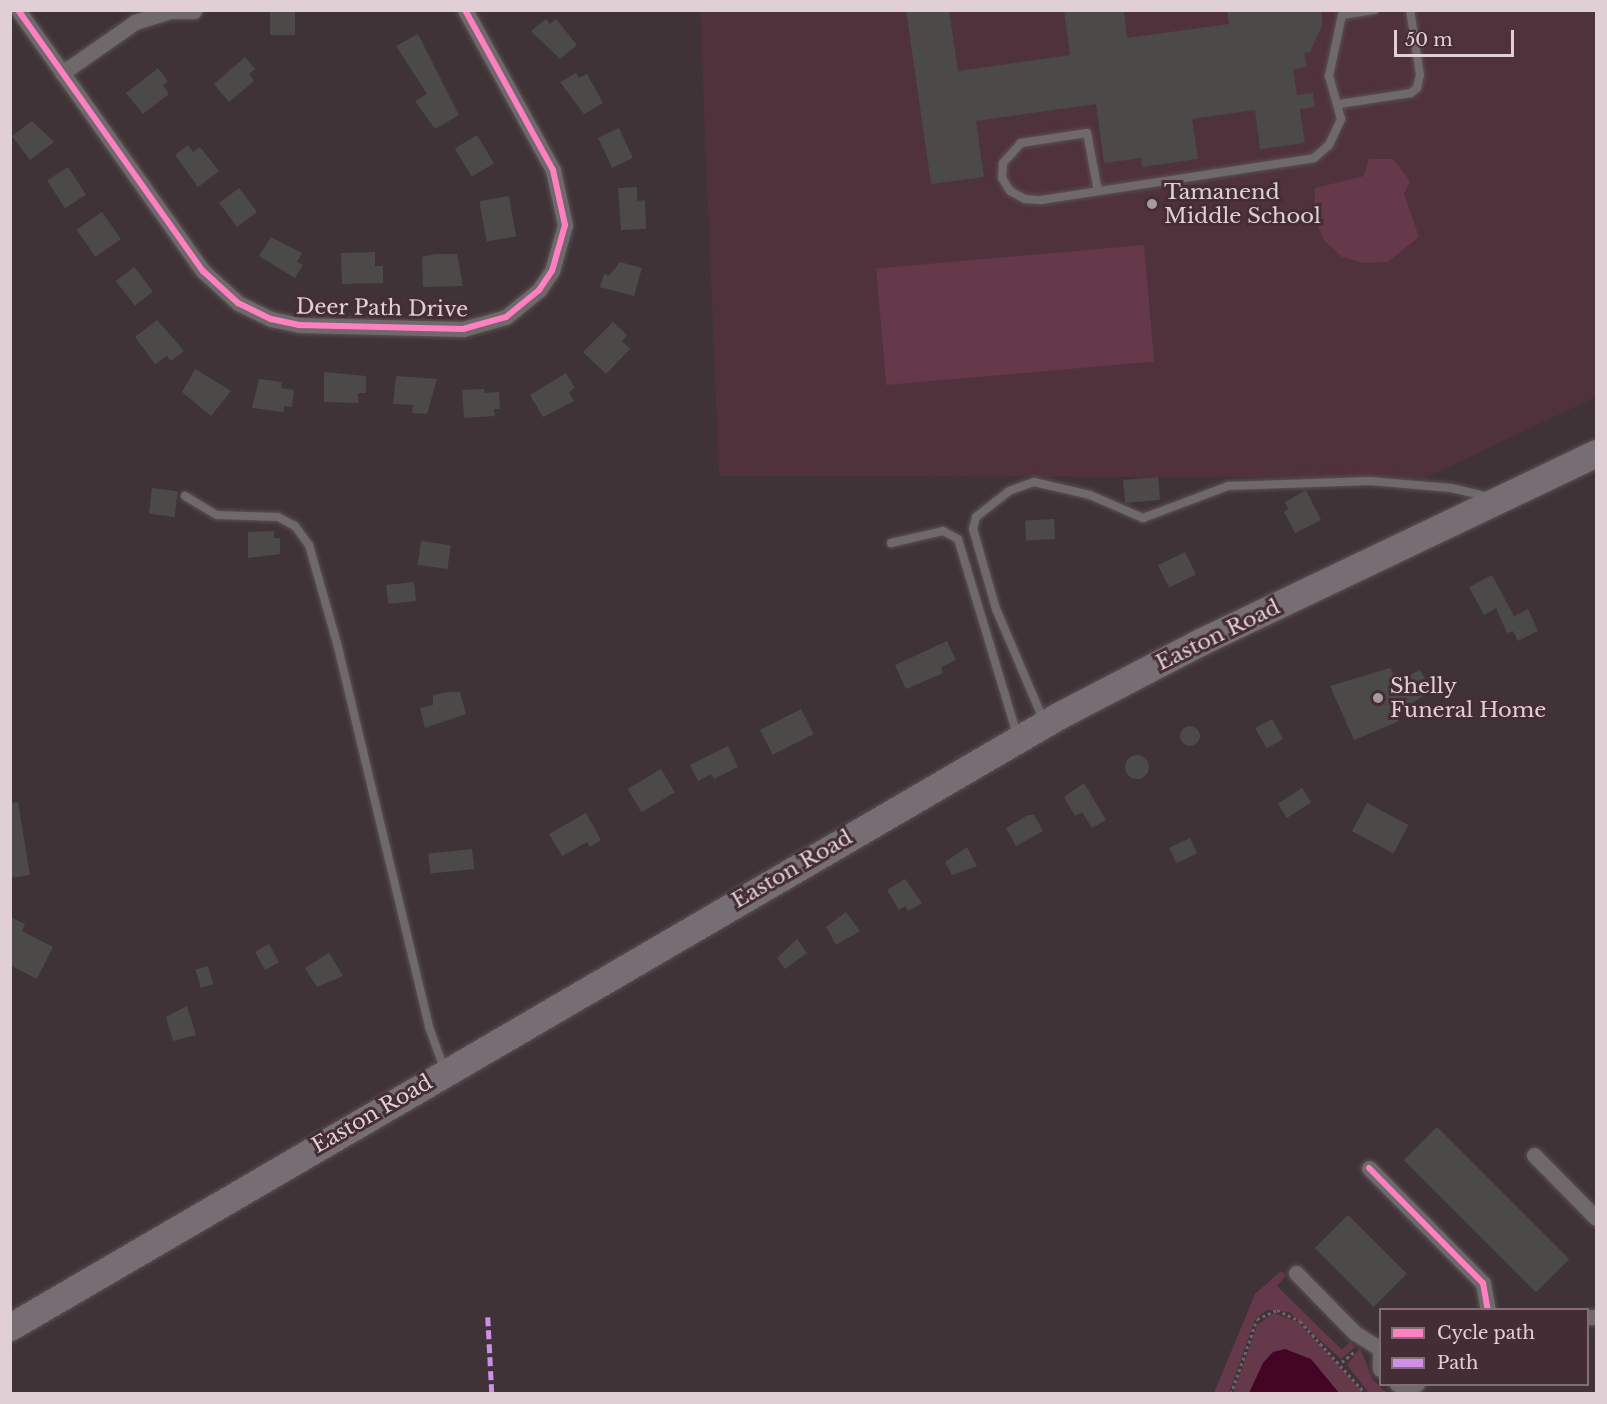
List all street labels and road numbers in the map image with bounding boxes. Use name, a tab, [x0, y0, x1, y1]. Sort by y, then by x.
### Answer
street label: Deer Path Drive	[295, 294, 469, 322]
street label: Easton Road	[1152, 594, 1284, 676]
street label: Easton Road	[727, 824, 857, 914]
street label: Easton Road	[307, 1069, 437, 1159]

